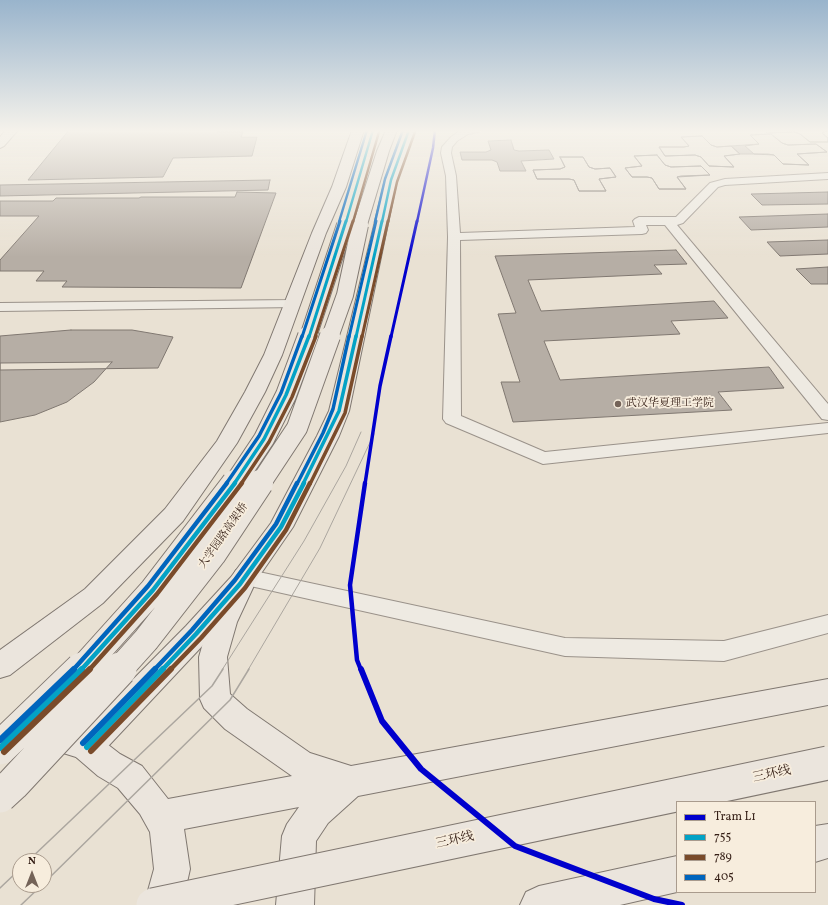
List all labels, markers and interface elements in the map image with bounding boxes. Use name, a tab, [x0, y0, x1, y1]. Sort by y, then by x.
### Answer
place label: 武汉华夏理工学院	[626, 397, 714, 411]
marker: 武汉华夏理工学院	[613, 399, 623, 409]
street label: 大学园路高架桥	[197, 501, 251, 571]
street label: 三环线	[751, 763, 793, 787]
legend	[676, 801, 816, 893]
text: Tram L1	[714, 809, 756, 825]
street label: 三环线	[434, 829, 476, 853]
text: 755	[714, 829, 731, 845]
text: 789	[714, 849, 732, 865]
north arrow	[12, 853, 52, 893]
text: N	[28, 854, 36, 869]
text: 405	[714, 869, 734, 885]

